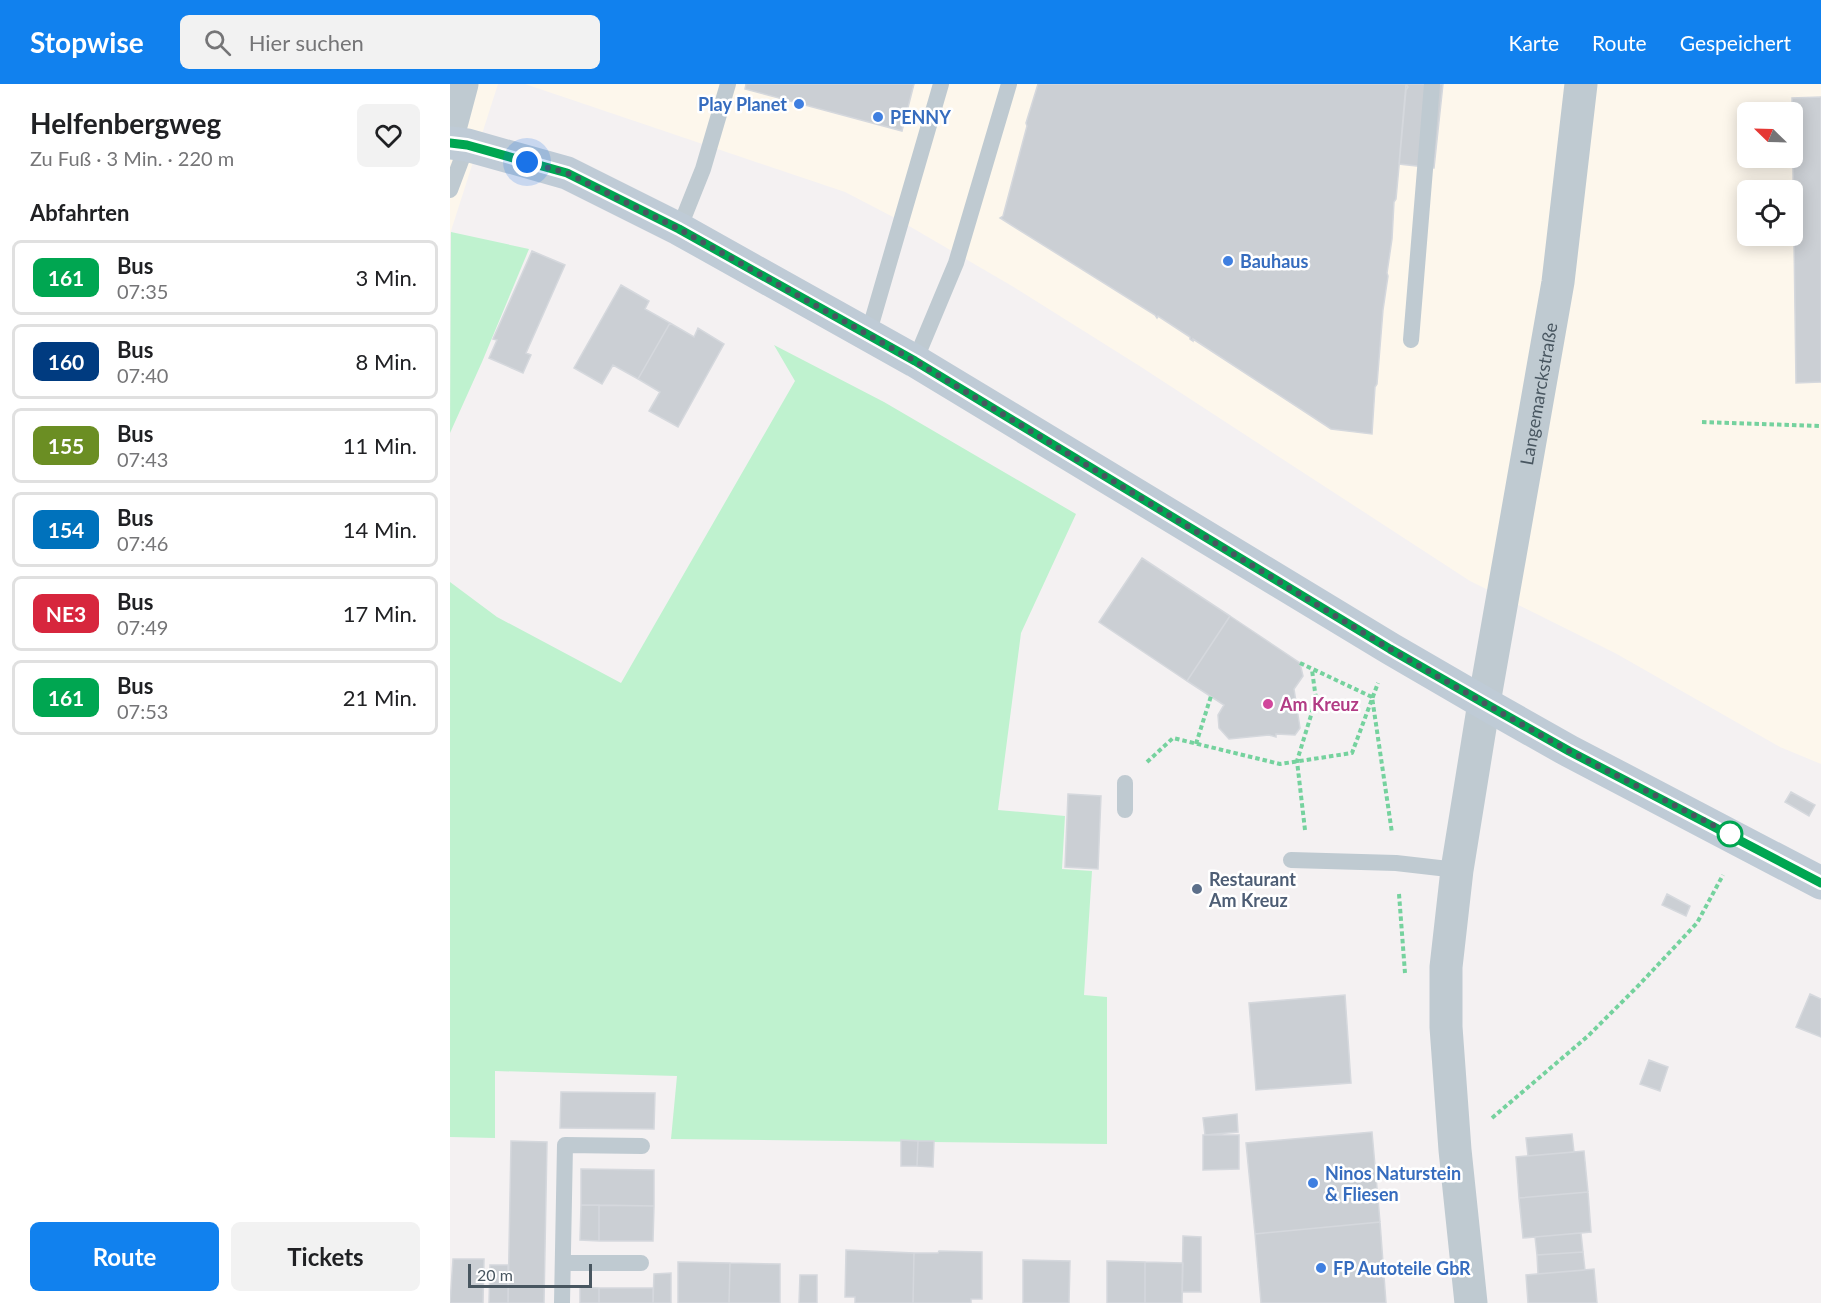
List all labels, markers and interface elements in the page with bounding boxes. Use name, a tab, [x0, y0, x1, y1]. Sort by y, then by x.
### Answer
search box	[180, 15, 600, 69]
text: Stopwise	[30, 25, 144, 59]
icon: search	[201, 26, 234, 59]
text: Hier suchen	[249, 29, 364, 56]
text: Karte	[1509, 30, 1559, 55]
text: Route	[1592, 30, 1647, 55]
text: Gespeichert	[1680, 30, 1791, 55]
place label: Play Planet	[698, 93, 787, 115]
marker: Play Planet	[792, 97, 806, 111]
north arrow	[1737, 102, 1803, 168]
map controls	[1737, 102, 1803, 246]
button: heart	[357, 104, 420, 167]
text: Helfenbergweg	[30, 106, 221, 140]
place label: PENNY	[890, 106, 951, 128]
marker: PENNY	[871, 110, 885, 124]
text: Zu Fuß · 3 Min. · 220 m	[30, 146, 234, 170]
your location	[512, 147, 542, 177]
button: locate	[1737, 180, 1803, 246]
text: Abfahrten	[30, 199, 129, 226]
place label: Bauhaus	[1240, 250, 1308, 272]
text: Bus	[117, 252, 153, 279]
marker: Bauhaus	[1221, 254, 1235, 268]
text: 3 Min.	[356, 264, 417, 291]
text: 161	[48, 265, 84, 290]
text: 07:35	[117, 279, 168, 303]
street label: Langemarckstraße	[1515, 321, 1562, 467]
text: Bus	[117, 336, 153, 363]
text: 8 Min.	[356, 348, 417, 375]
text: 160	[48, 349, 84, 374]
text: 07:40	[117, 363, 168, 387]
text: Bus	[117, 420, 153, 447]
text: 11 Min.	[343, 432, 417, 459]
text: 155	[48, 433, 84, 458]
text: 07:43	[117, 447, 168, 471]
text: Bus	[117, 504, 153, 531]
text: 14 Min.	[343, 516, 417, 543]
text: 154	[48, 517, 84, 542]
text: 07:46	[117, 531, 168, 555]
text: Bus	[117, 588, 153, 615]
text: 17 Min.	[343, 600, 417, 627]
text: NE3	[46, 601, 86, 626]
text: 07:49	[117, 615, 168, 639]
text: Bus	[117, 672, 153, 699]
text: 21 Min.	[343, 684, 417, 711]
text: 161	[48, 685, 84, 710]
place label: Am Kreuz	[1279, 693, 1359, 715]
marker: Am Kreuz	[1261, 697, 1275, 711]
text: 07:53	[117, 699, 168, 723]
unlabelled marker	[1717, 821, 1743, 847]
place label: Restaurant Am Kreuz	[1208, 868, 1296, 911]
marker: Restaurant Am Kreuz	[1190, 882, 1204, 896]
place label: Ninos Naturstein & Fliesen	[1325, 1162, 1461, 1205]
marker: Ninos Naturstein & Fliesen	[1306, 1176, 1320, 1190]
button: Route	[30, 1222, 219, 1291]
button: Tickets	[231, 1222, 420, 1291]
place label: FP Autoteile GbR	[1333, 1257, 1471, 1279]
scale bar	[468, 1261, 592, 1288]
marker: FP Autoteile GbR	[1314, 1261, 1328, 1275]
text: 20 m	[477, 1265, 513, 1284]

